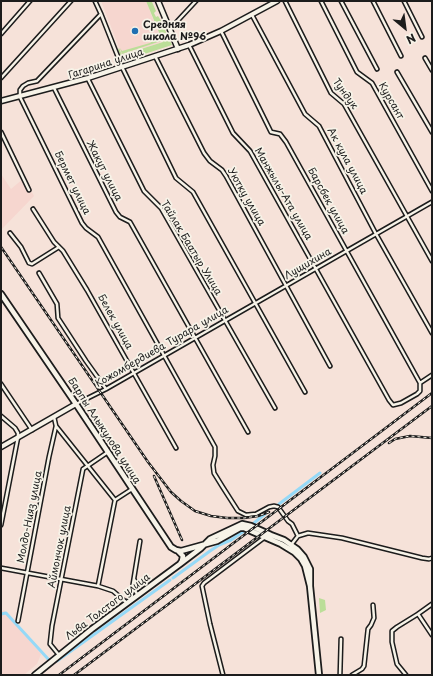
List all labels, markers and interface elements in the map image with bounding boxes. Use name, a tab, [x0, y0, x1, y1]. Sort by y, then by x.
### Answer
north arrow	[385, 8, 425, 48]
place label: Средняя школа №96	[143, 19, 206, 42]
marker: Средняя школа №96	[130, 26, 140, 36]
text: N	[403, 29, 419, 48]
street label: Гагарина улица	[67, 46, 145, 82]
street label: Тундук	[330, 76, 360, 112]
street label: Курсант	[376, 80, 406, 122]
street label: Ак кула улица	[324, 126, 370, 196]
street label: Жакут улица	[84, 139, 124, 203]
street label: Манжылы-Ата улица	[252, 146, 314, 242]
street label: Бермет улица	[51, 149, 93, 217]
street label: Уютку улица	[225, 166, 267, 228]
street label: Барсбек улица	[305, 166, 351, 236]
street label: Тайлак Баатыр Улица	[158, 198, 224, 298]
street label: Лущихина	[282, 246, 334, 282]
street label: Белек улица	[95, 292, 135, 352]
street label: Кожомбердиева Турара улица	[93, 304, 231, 390]
street label: Барпы Алыкулова улица	[65, 376, 143, 486]
street label: Молдо-Нияз улица	[15, 470, 45, 564]
street label: Аймончок улица	[46, 505, 74, 589]
street label: Льва Толстого улица	[63, 571, 153, 643]

